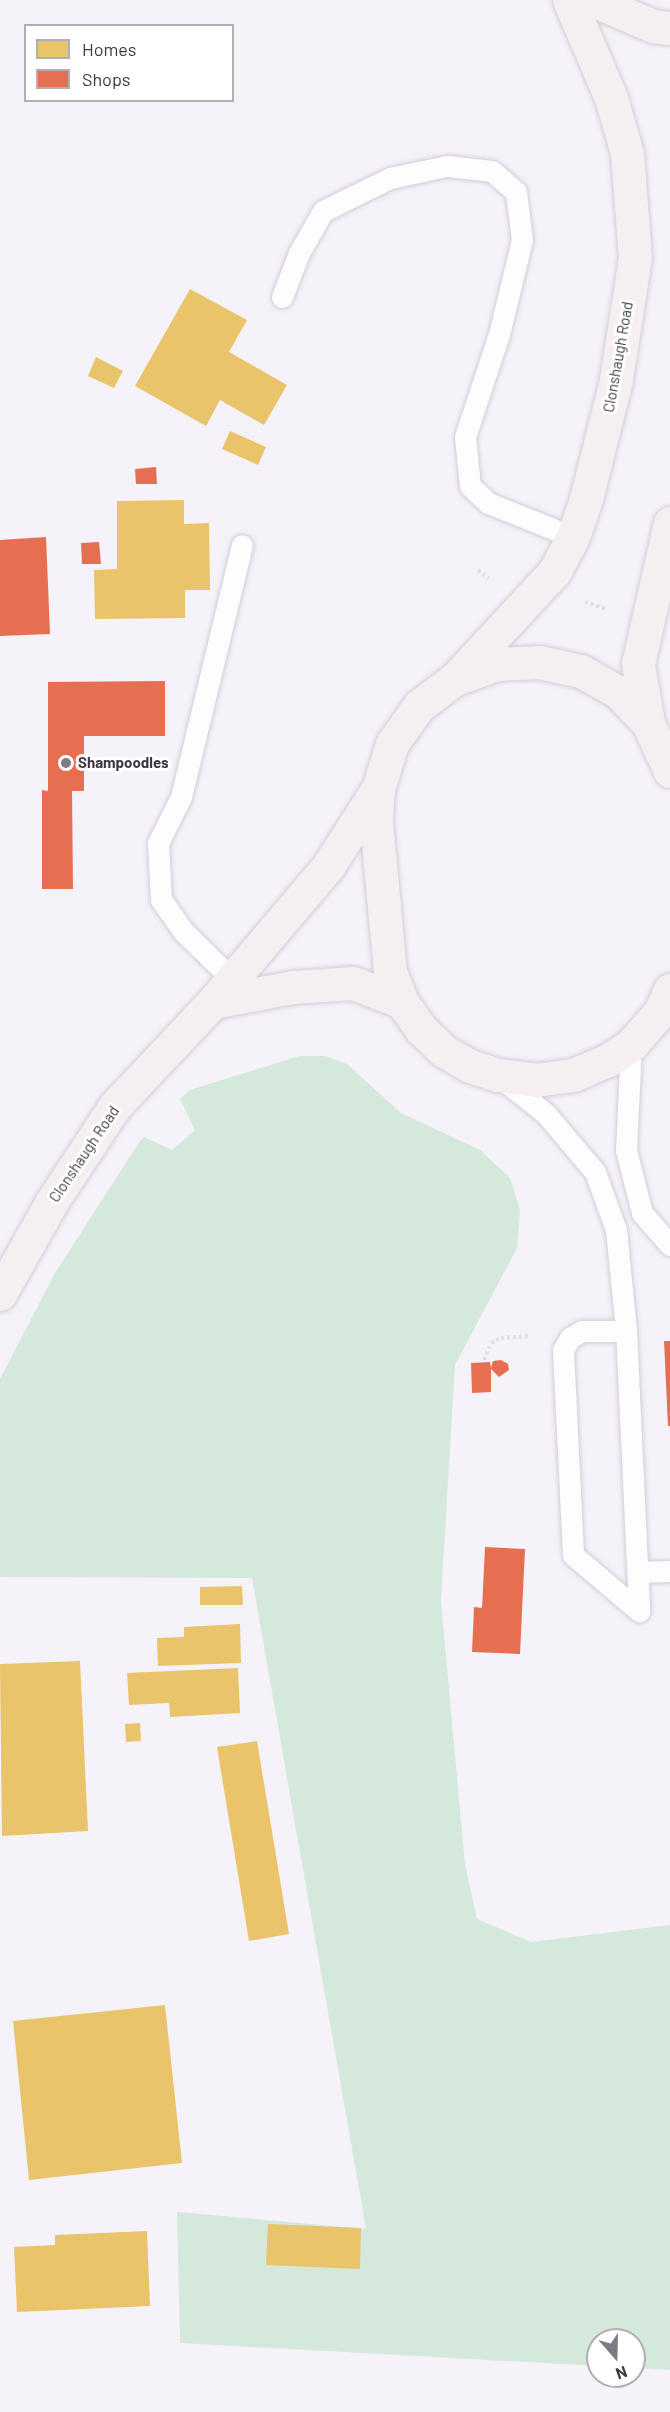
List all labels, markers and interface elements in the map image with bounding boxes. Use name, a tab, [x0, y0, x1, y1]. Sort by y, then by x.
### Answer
legend	[24, 24, 234, 102]
text: Homes	[82, 38, 136, 60]
text: Shops	[82, 68, 131, 90]
street label: Clonshaugh Road	[599, 300, 637, 414]
place label: Shampoodles	[78, 754, 169, 772]
marker: Shampoodles	[59, 756, 73, 770]
street label: Clonshaugh Road	[45, 1103, 123, 1205]
north arrow	[586, 2328, 646, 2388]
text: N	[613, 2363, 630, 2384]

